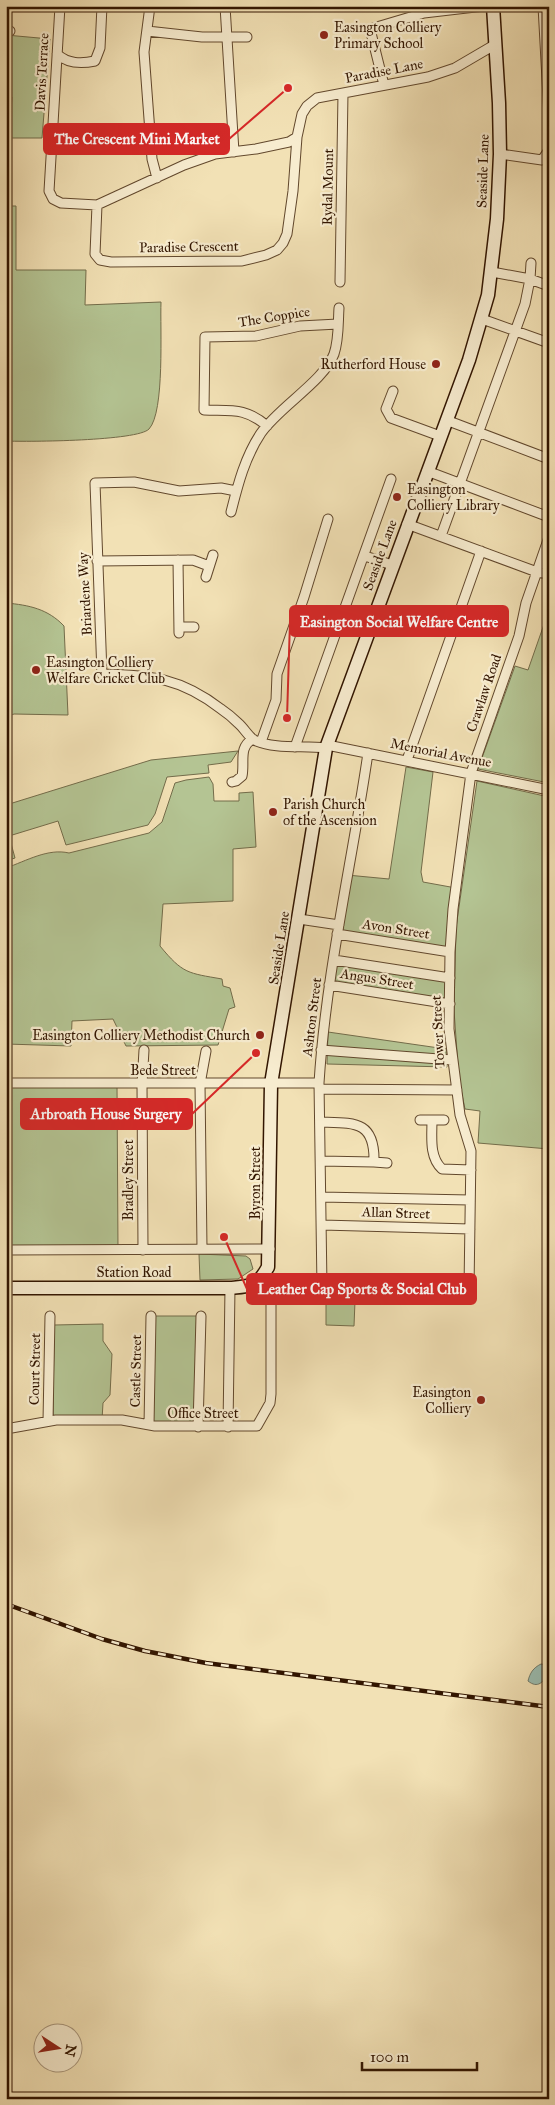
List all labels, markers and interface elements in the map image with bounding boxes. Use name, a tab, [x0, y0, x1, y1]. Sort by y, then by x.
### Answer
place label: Easington Colliery Primary School	[334, 19, 442, 52]
marker: Easington Colliery Primary School	[318, 29, 330, 41]
street label: Davis Terrace	[31, 32, 53, 111]
street label: Paradise Lane	[343, 55, 425, 87]
callout: The Crescent Mini Market	[44, 124, 229, 154]
text: The Crescent Mini Market	[53, 130, 220, 148]
street label: Seaside Lane	[473, 133, 493, 208]
street label: Rydal Mount	[319, 148, 337, 226]
street label: Paradise Crescent	[139, 238, 239, 256]
street label: The Coppice	[237, 303, 311, 331]
place label: Rutherford House	[321, 356, 426, 373]
marker: Rutherford House	[430, 358, 442, 370]
place label: Easington Colliery Library	[407, 481, 500, 514]
marker: Easington Colliery Library	[391, 491, 403, 503]
street label: Seaside Lane	[359, 517, 401, 593]
street label: Briardene Way	[74, 551, 96, 636]
callout: Easington Social Welfare Centre	[290, 606, 508, 636]
text: Easington Social Welfare Centre	[300, 613, 499, 632]
street label: Crawlaw Road	[463, 652, 505, 734]
place label: Easington Colliery Welfare Cricket Club	[46, 654, 165, 687]
marker: Easington Colliery Welfare Cricket Club	[30, 664, 42, 676]
street label: Memorial Avenue	[389, 735, 493, 771]
place label: Parish Church of the Ascension	[283, 796, 377, 829]
marker: Parish Church of the Ascension	[267, 806, 279, 818]
street label: Seaside Lane	[265, 910, 293, 986]
street label: Avon Street	[360, 915, 431, 943]
street label: Angus Street	[338, 965, 415, 993]
street label: Ashton Street	[299, 976, 325, 1059]
street label: Tower Street	[428, 995, 448, 1069]
place label: Easington Colliery Methodist Church	[32, 1027, 250, 1044]
marker: Easington Colliery Methodist Church	[254, 1029, 266, 1041]
street label: Bede Street	[130, 1062, 196, 1079]
callout: Arbroath House Surgery	[21, 1099, 192, 1129]
text: Arbroath House Surgery	[30, 1105, 182, 1124]
street label: Bradley Street	[120, 1139, 137, 1221]
street label: Byron Street	[247, 1146, 264, 1220]
street label: Allan Street	[361, 1203, 430, 1223]
street label: Station Road	[96, 1264, 172, 1281]
callout: Leather Cap Sports & Social Club	[247, 1274, 476, 1304]
text: Leather Cap Sports & Social Club	[258, 1280, 467, 1299]
street label: Court Street	[26, 1333, 44, 1405]
street label: Castle Street	[127, 1334, 145, 1408]
place label: Easington Colliery	[412, 1384, 471, 1417]
marker: Easington Colliery	[475, 1394, 487, 1406]
street label: Office Street	[167, 1405, 239, 1422]
north arrow	[32, 2022, 82, 2072]
scale bar	[362, 2040, 478, 2072]
text: N	[61, 2043, 80, 2058]
text: 100 m	[370, 2048, 410, 2066]

